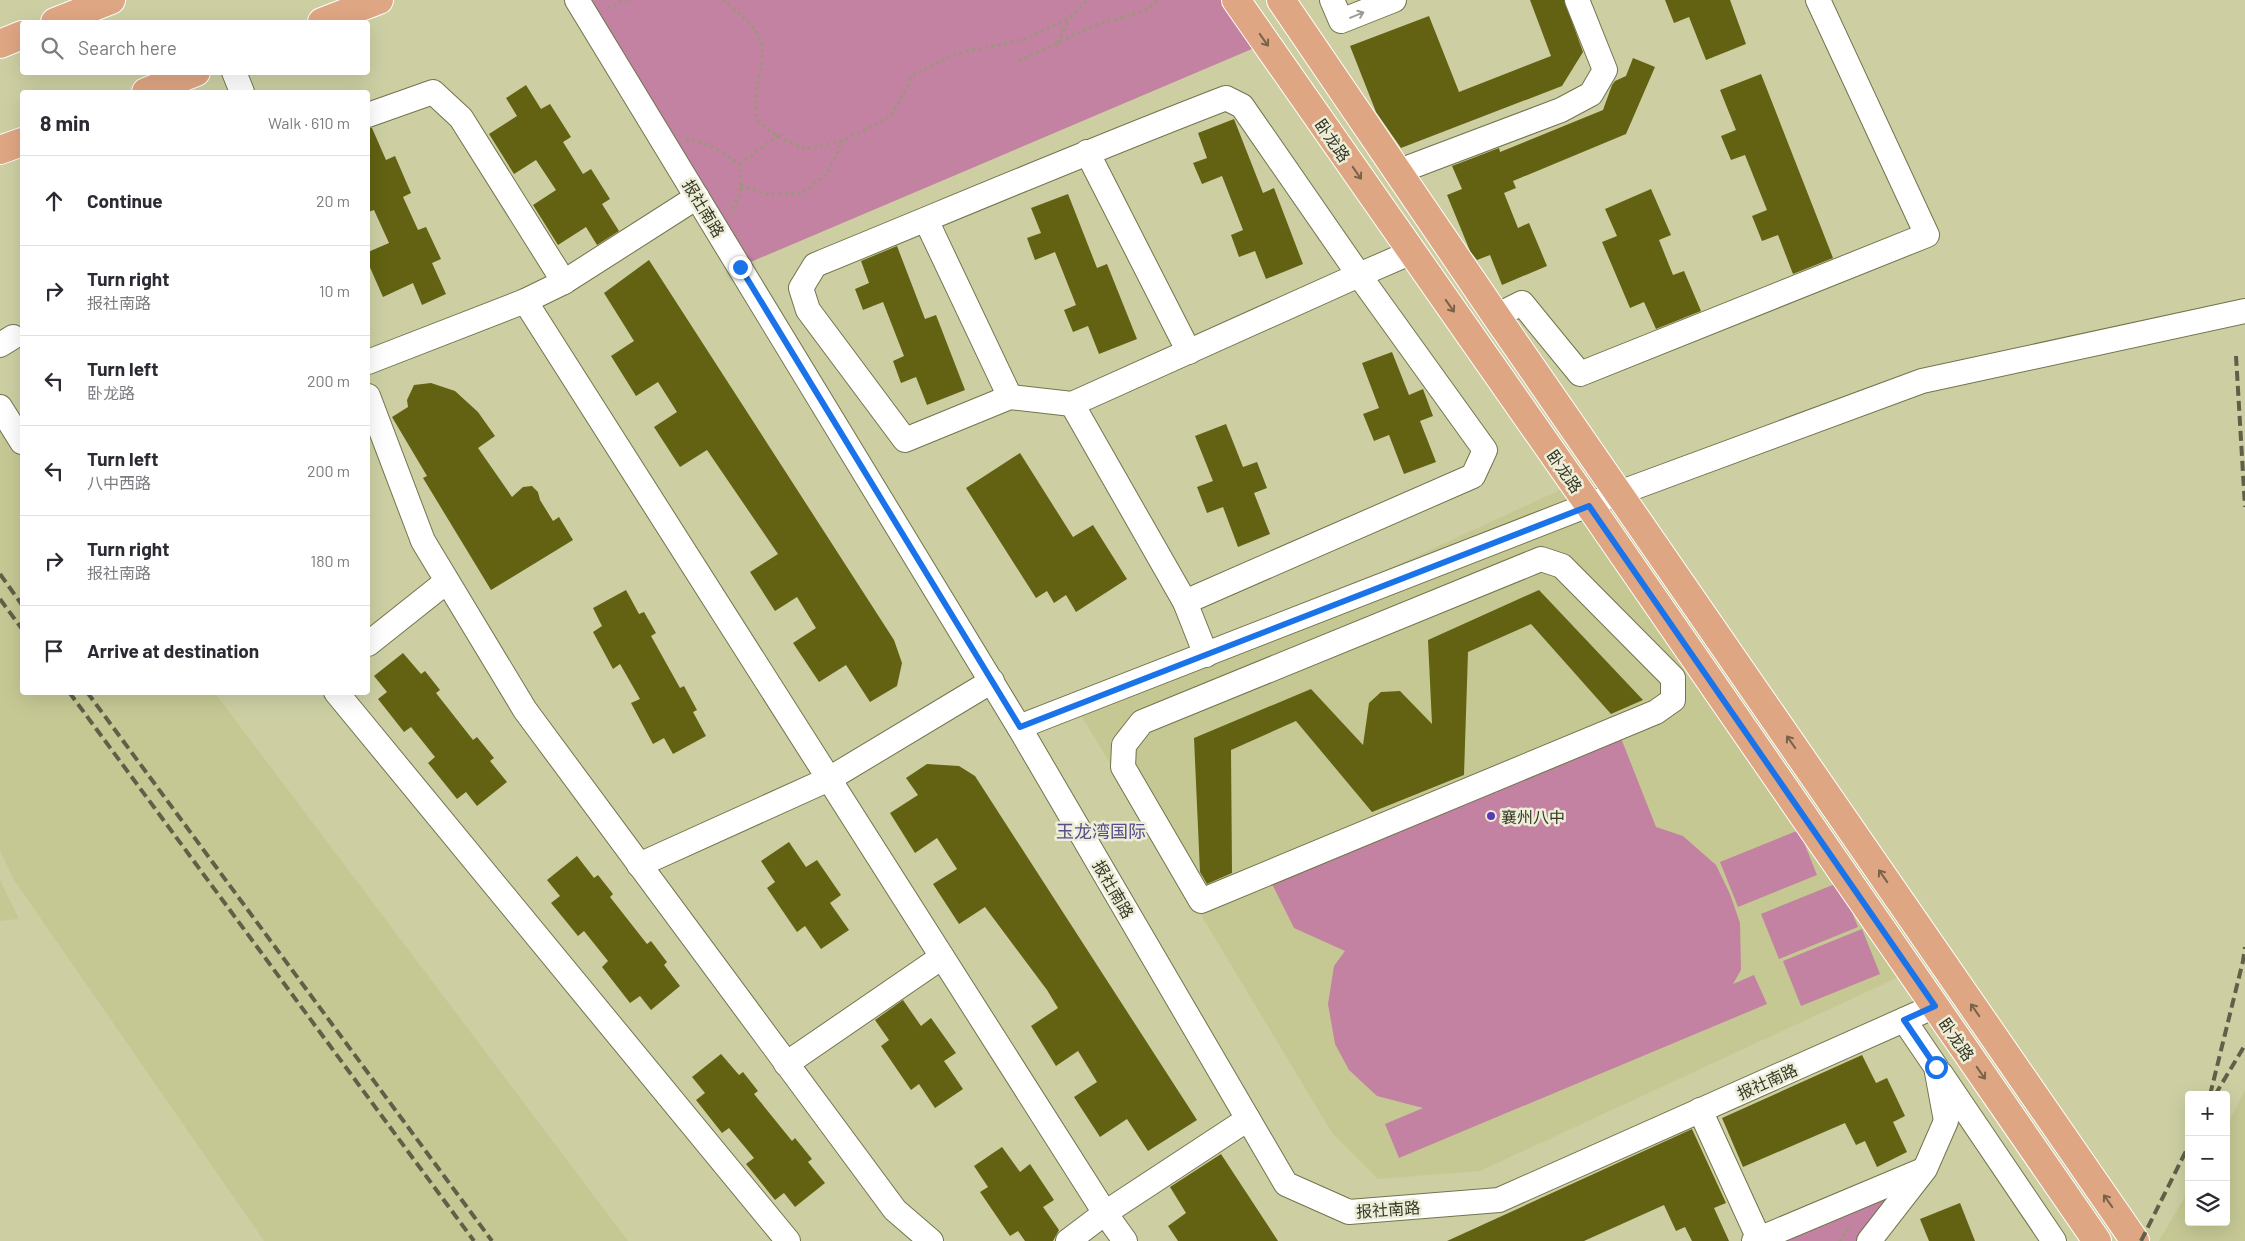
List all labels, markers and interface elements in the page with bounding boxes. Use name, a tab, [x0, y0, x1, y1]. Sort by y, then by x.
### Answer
one-way arrow	[1348, 10, 1364, 19]
search box	[20, 20, 370, 75]
one-way arrow	[1259, 33, 1269, 47]
icon: search	[38, 34, 66, 62]
text: Search here	[78, 36, 177, 59]
text: 8 min	[40, 110, 90, 135]
text: Walk · 610 m	[268, 113, 350, 132]
street label: 卧龙路	[1311, 115, 1355, 165]
one-way arrow	[1352, 166, 1362, 180]
street label: 报社南路	[679, 176, 729, 240]
icon: ahead	[40, 187, 68, 215]
text: Continue	[87, 189, 163, 212]
text: 20 m	[316, 191, 350, 210]
route end	[729, 256, 752, 279]
text: Turn right	[87, 267, 169, 290]
icon: right	[40, 277, 68, 305]
text: 10 m	[319, 281, 350, 300]
text: 报社南路	[87, 293, 151, 312]
one-way arrow	[1445, 299, 1455, 313]
text: Turn left	[87, 357, 158, 380]
icon: left	[40, 367, 68, 395]
text: 200 m	[307, 371, 350, 390]
text: 卧龙路	[87, 383, 135, 402]
street label: 卧龙路	[1543, 446, 1587, 496]
text: Turn left	[87, 447, 158, 470]
icon: left	[40, 457, 68, 485]
text: 200 m	[307, 461, 350, 480]
text: 八中西路	[87, 473, 151, 492]
text: Turn right	[87, 537, 169, 560]
icon: right	[40, 547, 68, 575]
text: 180 m	[311, 551, 350, 570]
text: 报社南路	[87, 563, 151, 582]
icon: arrive	[40, 637, 68, 665]
text: Arrive at destination	[87, 639, 259, 662]
one-way arrow	[1786, 735, 1796, 749]
place label: 襄州八中	[1501, 807, 1565, 826]
marker: 襄州八中	[1485, 810, 1497, 822]
district label: 玉龙湾国际	[1056, 820, 1146, 842]
street label: 报社南路	[1090, 857, 1138, 921]
one-way arrow	[1878, 869, 1888, 883]
one-way arrow	[1970, 1003, 1980, 1017]
street label: 卧龙路	[1935, 1014, 1979, 1064]
route start	[1925, 1056, 1948, 1079]
street label: 报社南路	[1734, 1059, 1800, 1103]
one-way arrow	[1976, 1066, 1986, 1080]
map controls	[2185, 1091, 2230, 1226]
button: +	[2185, 1091, 2230, 1136]
button: −	[2185, 1136, 2230, 1181]
button: layers	[2185, 1181, 2230, 1226]
one-way arrow	[2103, 1194, 2113, 1208]
street label: 报社南路	[1355, 1197, 1421, 1221]

